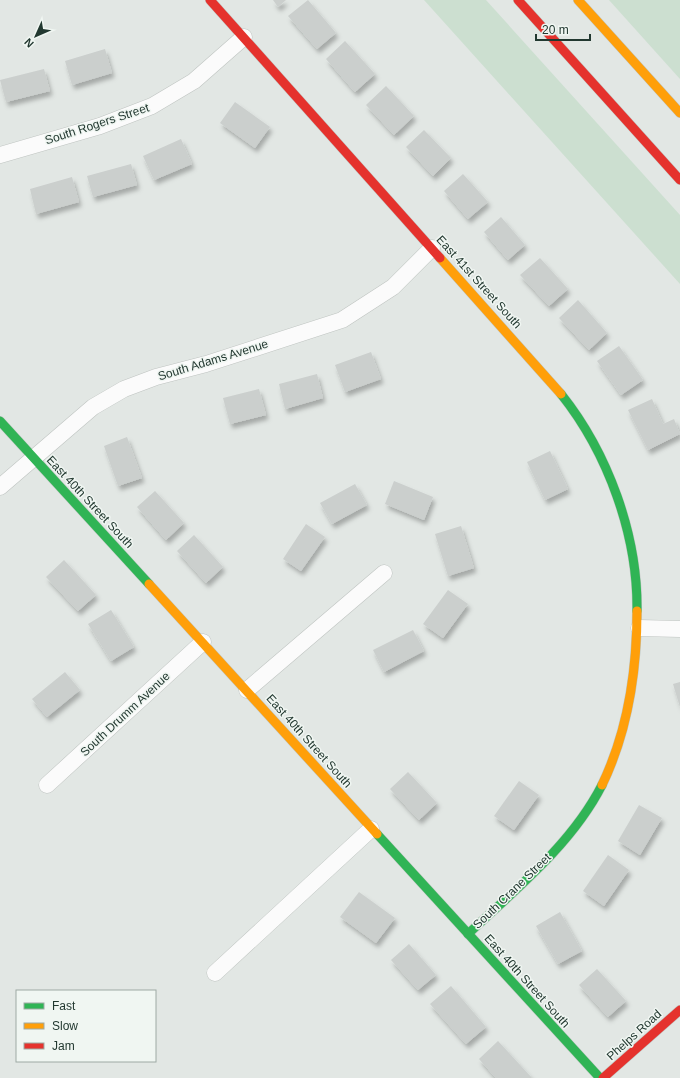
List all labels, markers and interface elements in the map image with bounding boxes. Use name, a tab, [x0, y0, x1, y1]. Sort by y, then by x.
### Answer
north arrow	[16, 16, 56, 56]
scale bar	[536, 16, 590, 42]
text: 20 m	[542, 23, 569, 37]
text: N	[22, 36, 36, 50]
street label: South Rogers Street	[43, 100, 151, 147]
street label: East 41st Street South	[434, 233, 524, 331]
street label: South Adams Avenue	[156, 336, 270, 383]
street label: East 40th Street South	[44, 453, 136, 551]
street label: South Drumm Avenue	[77, 669, 173, 759]
street label: East 40th Street South	[263, 691, 355, 791]
street label: South Crane Street	[470, 850, 554, 932]
street label: East 40th Street South	[481, 931, 573, 1031]
legend	[16, 990, 156, 1062]
text: Fast	[52, 999, 76, 1013]
street label: Phelps Road	[604, 1007, 664, 1063]
text: Slow	[52, 1019, 78, 1033]
text: Jam	[52, 1039, 75, 1053]

